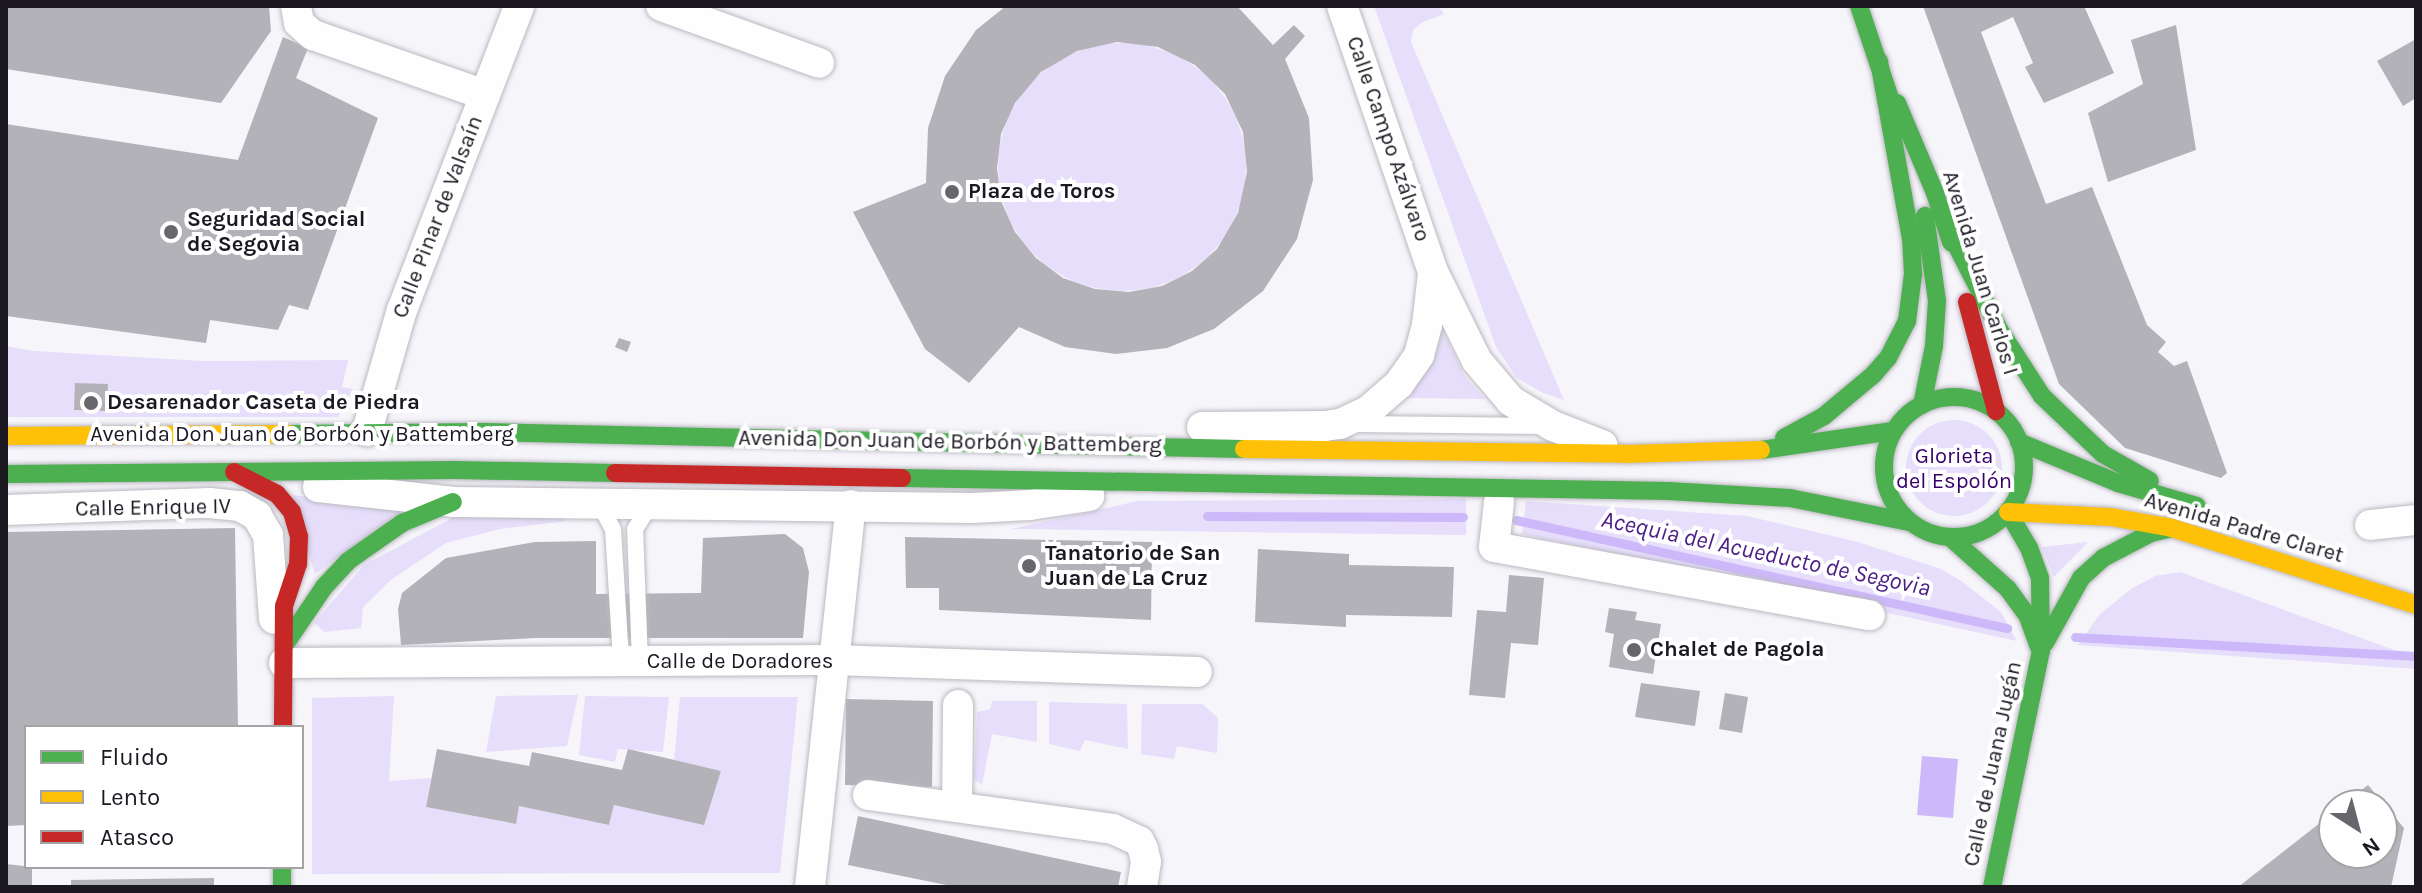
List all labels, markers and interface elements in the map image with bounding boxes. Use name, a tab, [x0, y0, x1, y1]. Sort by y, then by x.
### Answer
street label: Calle Campo Azálvaro	[1340, 33, 1436, 245]
street label: Calle Pinar de Valsaín	[387, 112, 489, 322]
street label: Avenida Juan Carlos I	[1936, 168, 2024, 378]
place label: Plaza de Toros	[968, 179, 1115, 205]
marker: Plaza de Toros	[943, 183, 961, 201]
place label: Seguridad Social de Segovia	[187, 206, 365, 258]
marker: Seguridad Social de Segovia	[162, 223, 180, 241]
place label: Desarenador Caseta de Piedra	[107, 390, 420, 416]
marker: Desarenador Caseta de Piedra	[82, 394, 100, 412]
street label: Avenida Don Juan de Borbón y Battemberg	[90, 422, 514, 448]
street label: Avenida Don Juan de Borbón y Battemberg	[738, 425, 1162, 459]
park label: Glorieta del Espolón	[1896, 443, 2012, 494]
street label: Avenida Padre Claret	[2141, 487, 2347, 569]
street label: Calle Enrique IV	[75, 493, 231, 523]
water label: Acequia del Acueducto de Segovia	[1599, 505, 1933, 603]
place label: Tanatorio de San Juan de La Cruz	[1045, 540, 1220, 592]
marker: Tanatorio de San Juan de La Cruz	[1020, 557, 1038, 575]
place label: Chalet de Pagola	[1650, 637, 1824, 663]
marker: Chalet de Pagola	[1625, 641, 1643, 659]
street label: Calle de Doradores	[647, 649, 833, 675]
street label: Calle de Juana Jugán	[1958, 659, 2028, 869]
legend	[24, 725, 304, 869]
text: Fluido	[100, 743, 168, 771]
text: Lento	[100, 783, 160, 811]
north arrow	[2318, 789, 2398, 869]
text: Atasco	[100, 823, 174, 851]
text: N	[2357, 832, 2385, 862]

